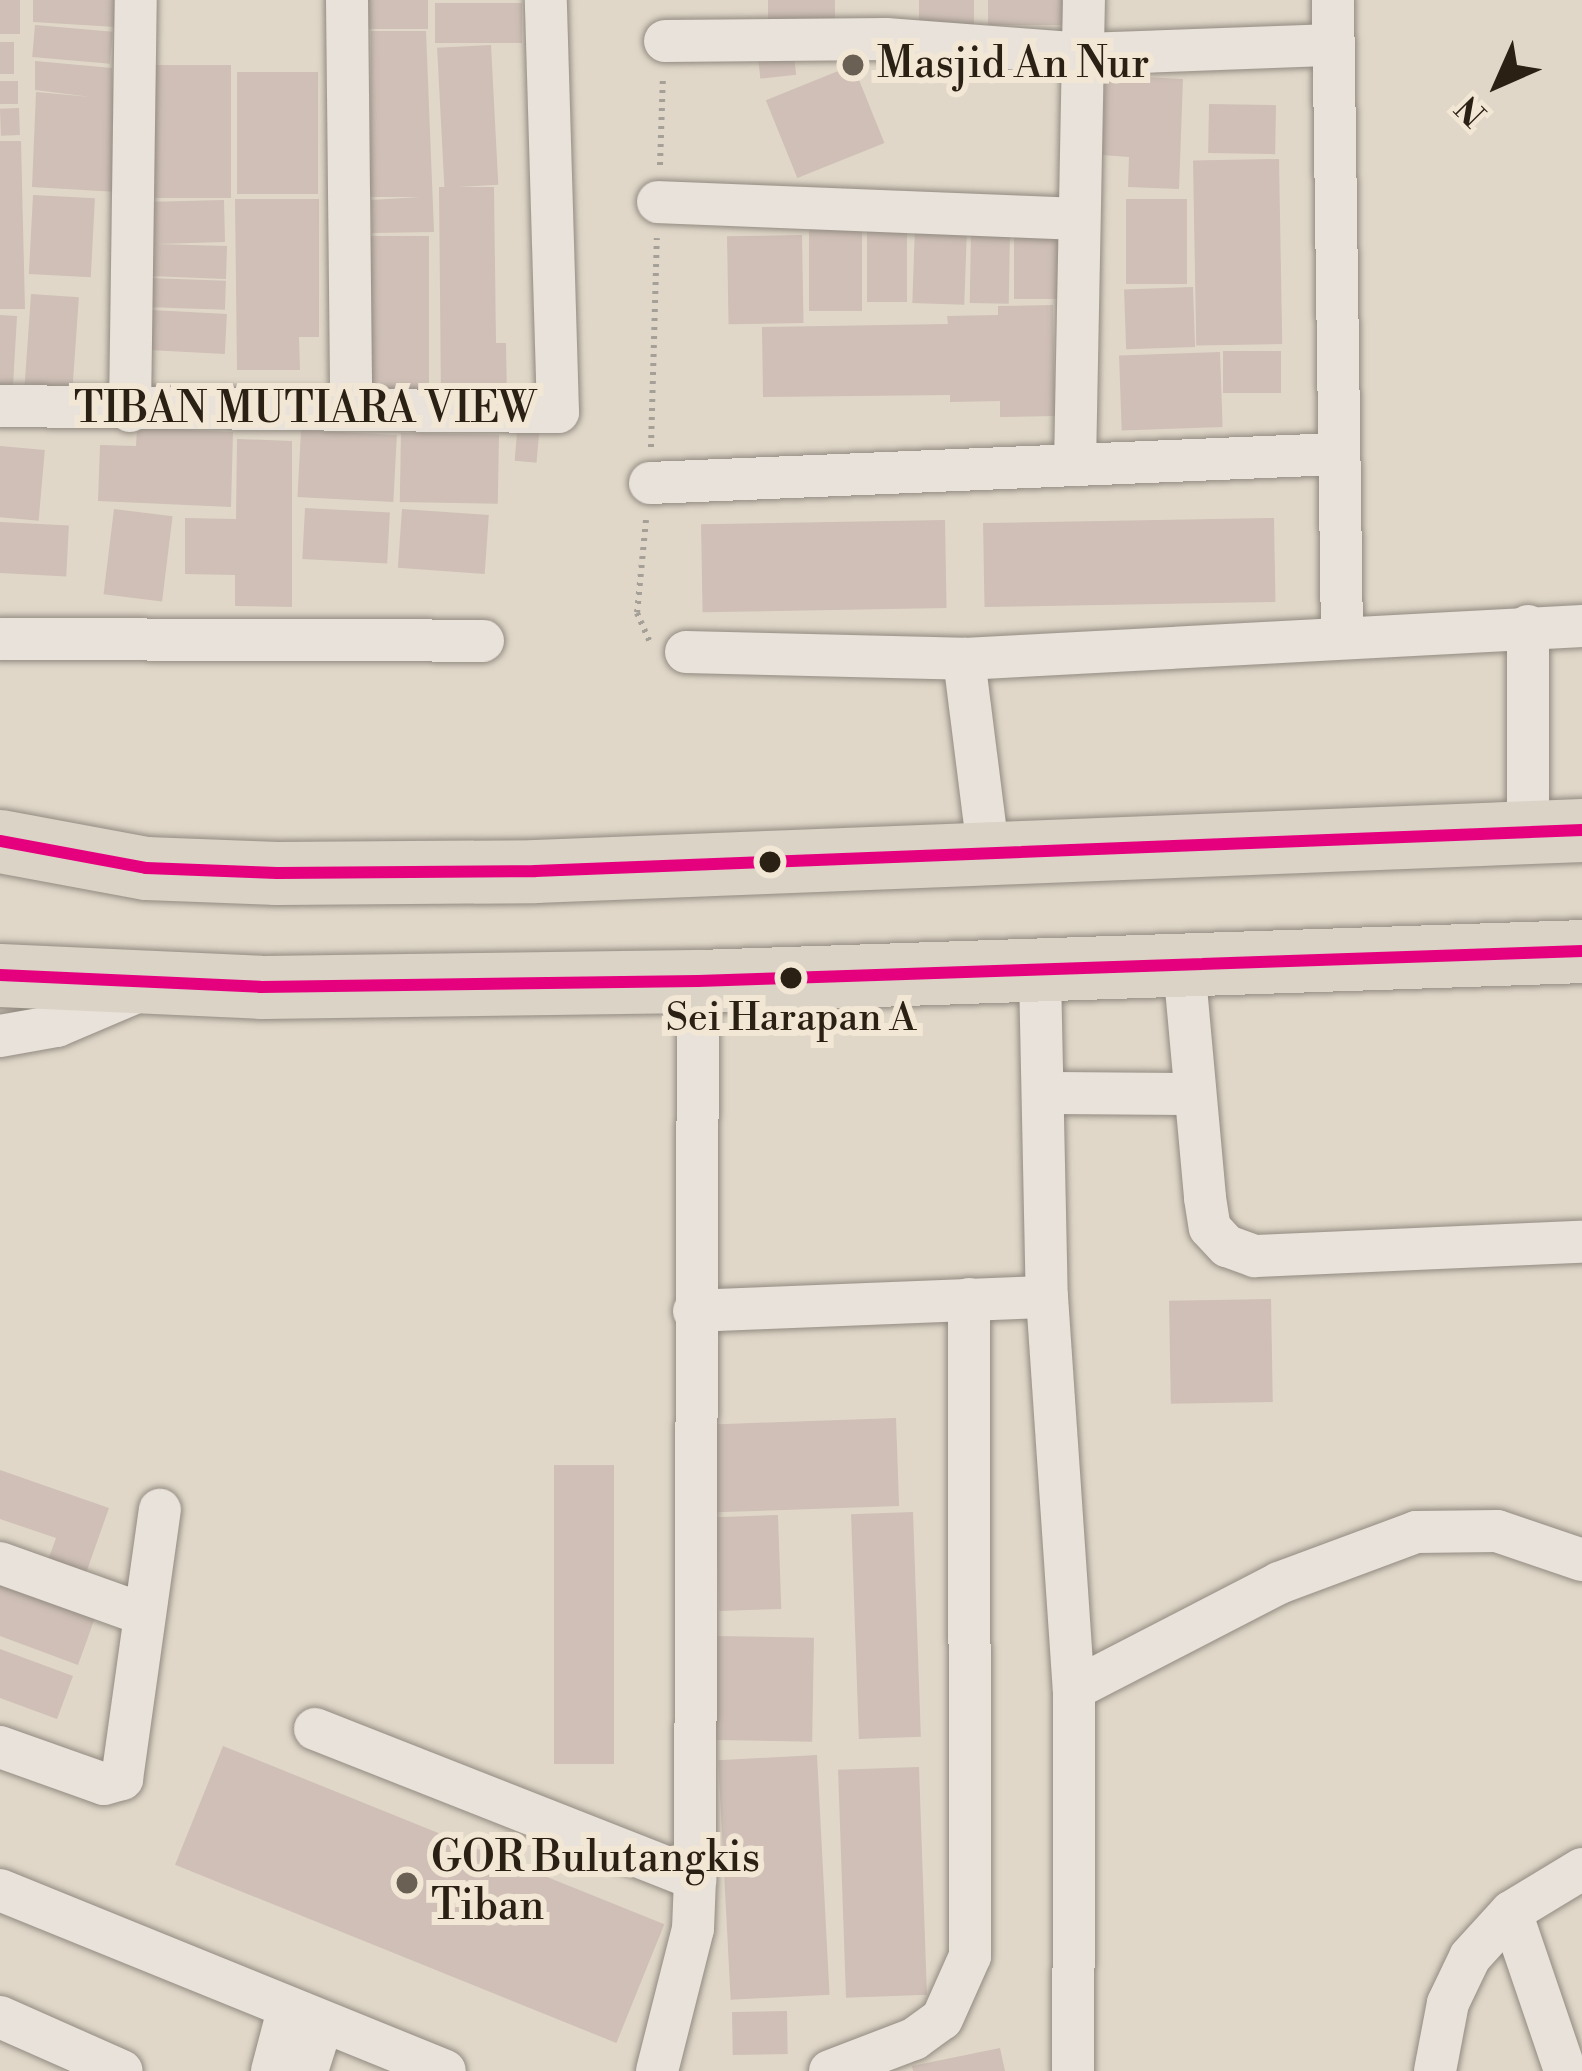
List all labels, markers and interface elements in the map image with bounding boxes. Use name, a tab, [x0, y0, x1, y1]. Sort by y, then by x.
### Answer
north arrow	[1438, 24, 1558, 144]
place label: Masjid An Nur	[877, 40, 1149, 90]
marker: Masjid An Nur	[840, 52, 866, 78]
text: N	[1448, 86, 1496, 134]
street label: TIBAN MUTIARA VIEW	[74, 385, 536, 435]
unlabelled marker	[759, 851, 781, 873]
marker: Sei Harapan A	[780, 967, 802, 989]
place label: Sei Harapan A	[666, 996, 916, 1042]
place label: GOR Bulutangkis Tiban	[431, 1834, 760, 1932]
marker: GOR Bulutangkis Tiban	[394, 1870, 420, 1896]

